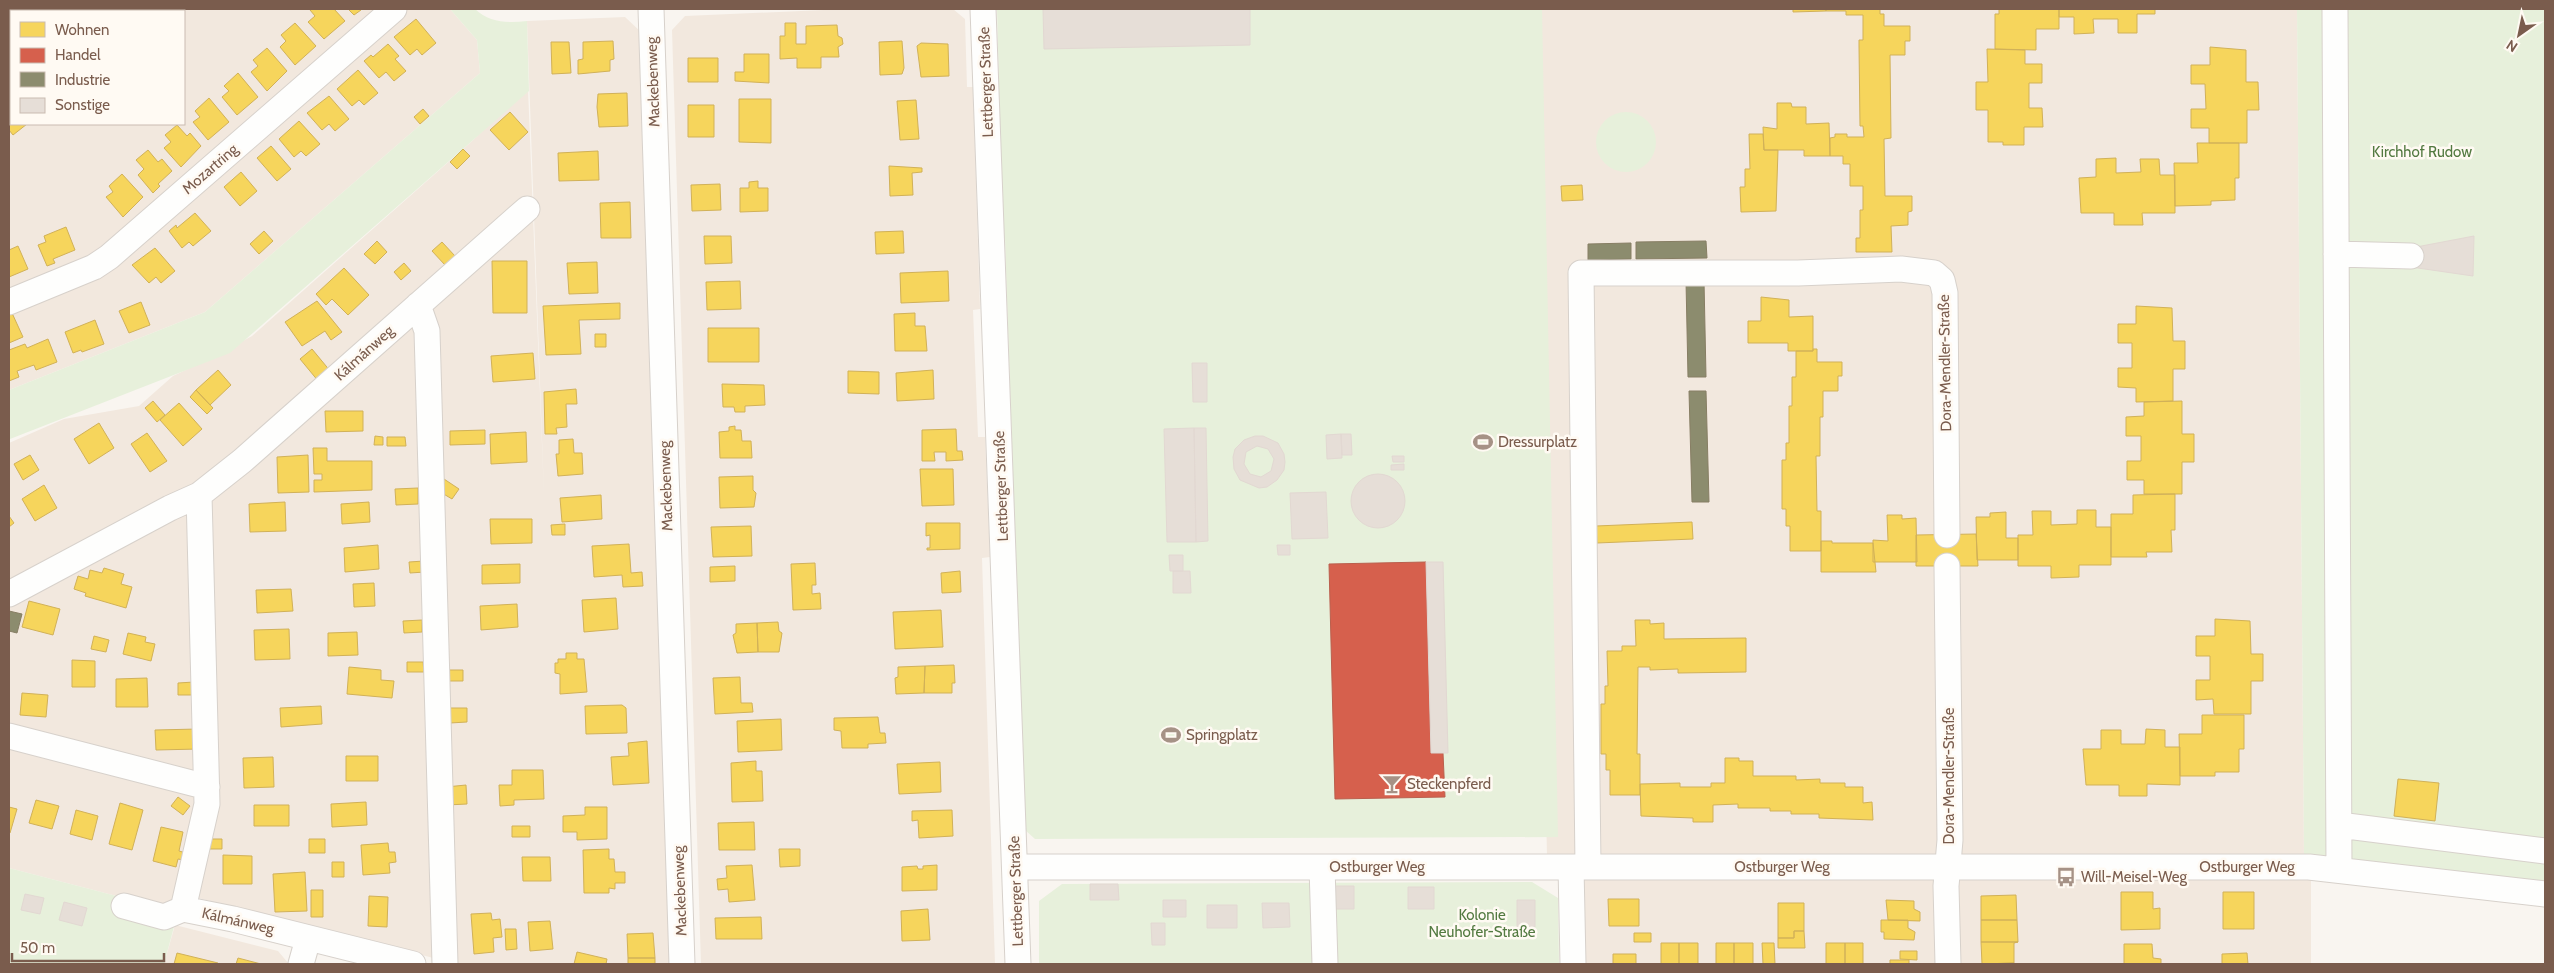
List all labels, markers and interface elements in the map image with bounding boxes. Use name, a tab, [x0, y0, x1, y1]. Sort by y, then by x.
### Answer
legend	[10, 10, 185, 125]
north arrow	[2494, 10, 2544, 60]
text: Wohnen	[55, 21, 109, 39]
street label: Lettberger Straße	[975, 26, 997, 138]
street label: Mackebenweg	[642, 36, 664, 127]
text: N	[2503, 36, 2521, 56]
text: Handel	[55, 46, 101, 64]
text: Industrie	[55, 71, 110, 89]
text: Sonstige	[55, 96, 110, 114]
street label: Mozartring	[178, 140, 242, 198]
park label: Kirchhof Rudow	[2372, 143, 2472, 161]
street label: Dora-Mendler-Straße	[1935, 294, 1955, 432]
street label: Kálmánweg	[331, 321, 398, 384]
street label: Lettberger Straße	[990, 430, 1012, 542]
sports icon: Dressurplatz	[1472, 431, 1494, 453]
place label: Dressurplatz	[1498, 433, 1577, 451]
street label: Mackebenweg	[655, 440, 677, 531]
street label: Dora-Mendler-Straße	[1940, 707, 1958, 845]
sports icon: Springplatz	[1160, 724, 1182, 746]
place label: Springplatz	[1186, 726, 1258, 744]
bar icon: Steckenpferd	[1381, 773, 1403, 795]
place label: Steckenpferd	[1407, 775, 1491, 793]
street label: Lettberger Straße	[1005, 835, 1027, 947]
street label: Mackebenweg	[669, 845, 691, 936]
street label: Ostburger Weg	[1329, 858, 1425, 876]
street label: Ostburger Weg	[1734, 858, 1830, 876]
street label: Ostburger Weg	[2199, 858, 2295, 876]
bus stop icon: Will-Meisel-Weg	[2055, 866, 2077, 888]
place label: Will-Meisel-Weg	[2081, 868, 2188, 886]
street label: Kálmánweg	[200, 904, 276, 938]
park label: Kolonie Neuhofer-Straße	[1429, 906, 1536, 941]
scale bar	[12, 930, 165, 962]
text: 50 m	[20, 939, 55, 957]

